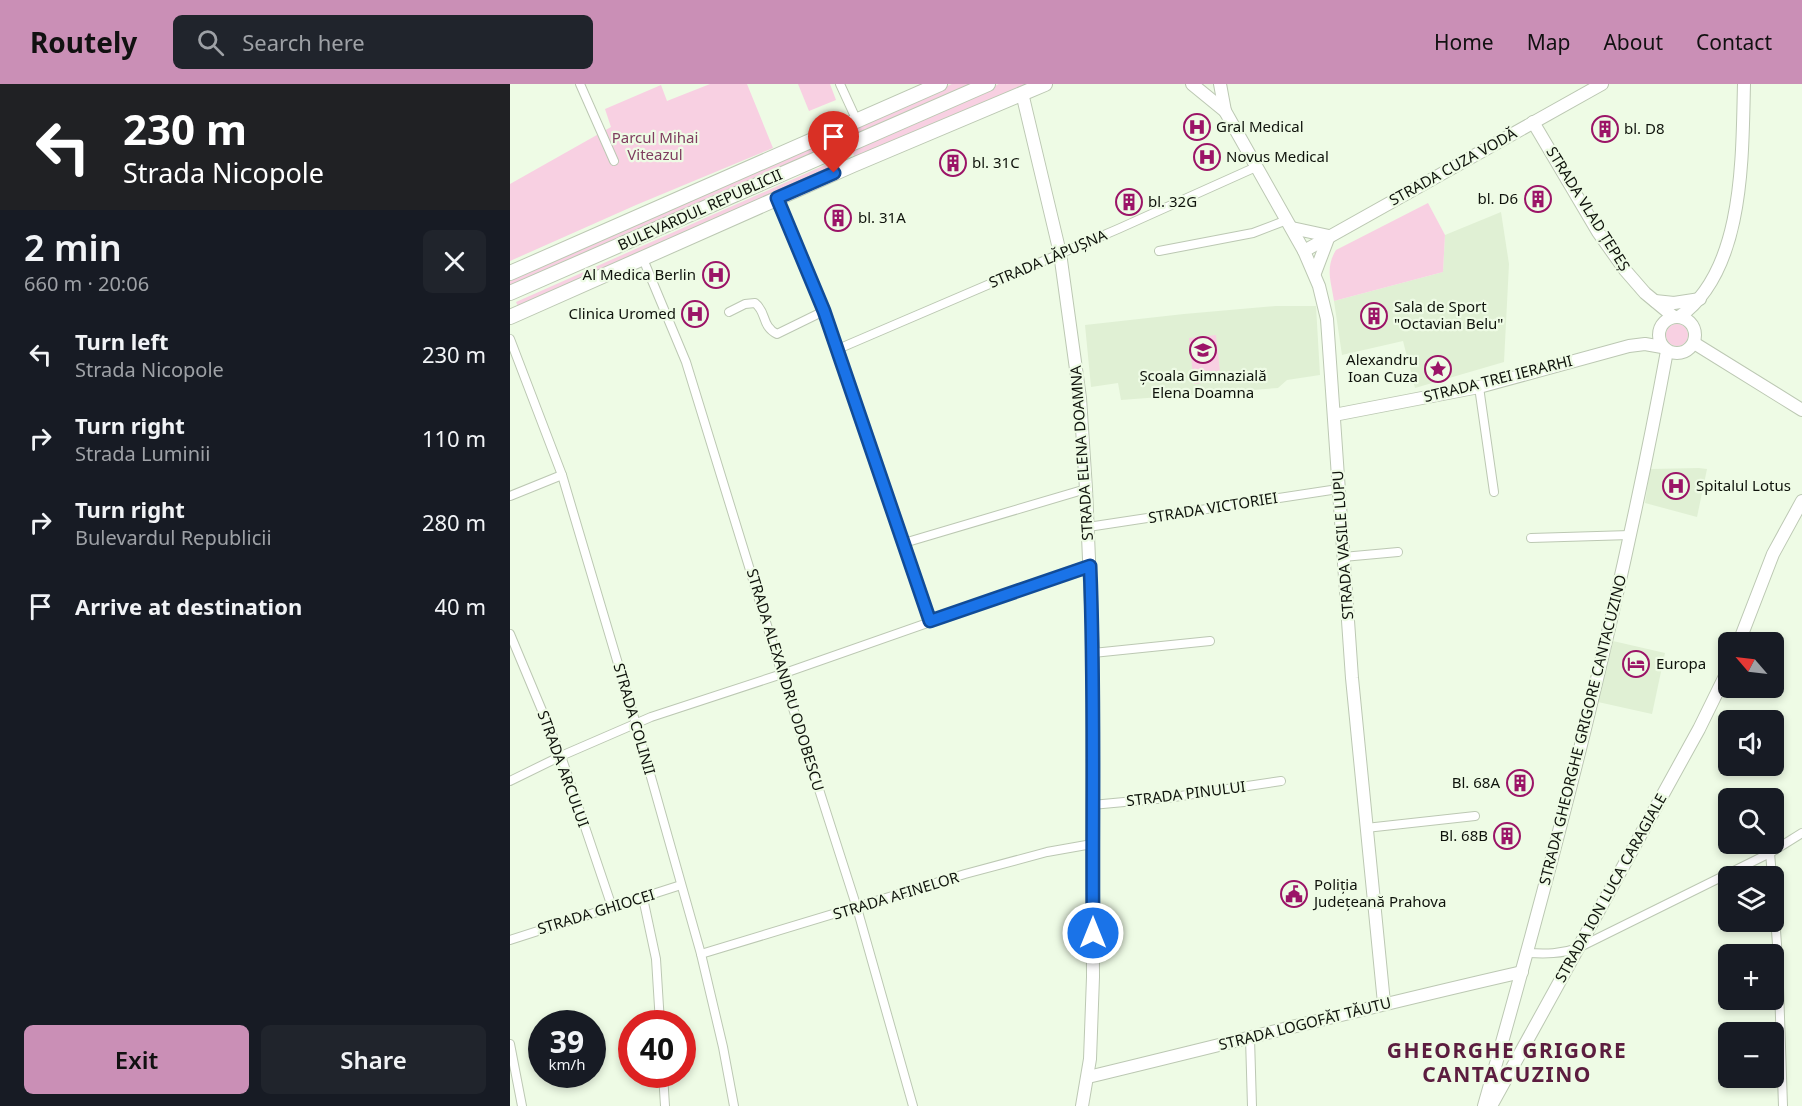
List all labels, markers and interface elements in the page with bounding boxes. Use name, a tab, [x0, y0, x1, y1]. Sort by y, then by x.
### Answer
search box	[173, 15, 593, 69]
text: Routely	[30, 23, 137, 61]
icon: search	[194, 26, 227, 59]
text: Search here	[242, 27, 365, 57]
text: Home	[1434, 28, 1494, 56]
text: Map	[1527, 28, 1570, 56]
text: About	[1603, 28, 1663, 56]
text: Contact	[1696, 28, 1772, 56]
text: 230 m	[123, 100, 247, 157]
icon: left	[24, 108, 102, 186]
pin	[808, 111, 859, 173]
hospital icon: Gral Medical	[1182, 112, 1212, 142]
building icon: bl. D8	[1590, 114, 1620, 144]
place label: Gral Medical	[1216, 116, 1304, 136]
place label: bl. D8	[1624, 118, 1665, 138]
icon: arrive	[817, 120, 850, 153]
street label: STRADA CUZA VODĂ	[1385, 123, 1520, 210]
park label: Parcul Mihai Viteazul	[612, 127, 698, 164]
hospital icon: Novus Medical	[1192, 142, 1222, 172]
street label: STRADA VLAD ȚEPEȘ	[1542, 142, 1635, 275]
place label: Novus Medical	[1226, 146, 1329, 166]
building icon: bl. 31C	[938, 148, 968, 178]
place label: bl. 31C	[972, 152, 1020, 172]
text: Strada Nicopole	[123, 154, 324, 191]
street label: BULEVARDUL REPUBLICII	[614, 164, 785, 254]
building icon: bl. D6	[1523, 184, 1553, 214]
building icon: bl. 32G	[1114, 187, 1144, 217]
place label: bl. D6	[1477, 188, 1518, 208]
place label: bl. 32G	[1148, 191, 1197, 211]
building icon: bl. 31A	[823, 203, 853, 233]
place label: bl. 31A	[858, 207, 906, 227]
text: 2 min	[24, 223, 122, 272]
street label: STRADA LĂPUȘNA	[986, 224, 1110, 292]
button: close	[423, 230, 486, 293]
hospital icon: Al Medica Berlin	[701, 260, 731, 290]
place label: Al Medica Berlin	[583, 264, 696, 284]
text: 660 m · 20:06	[24, 270, 149, 297]
place label: Sala de Sport "Octavian Belu"	[1394, 296, 1503, 333]
hospital icon: Clinica Uromed	[680, 299, 710, 329]
building icon: Sala de Sport "Octavian Belu"	[1359, 301, 1389, 331]
place label: Clinica Uromed	[568, 303, 676, 323]
text: Turn left	[75, 326, 169, 356]
school or university icon: Școala Gimnazială Elena Doamna	[1188, 335, 1218, 365]
icon: left	[24, 338, 57, 371]
text: 230 m	[422, 339, 486, 369]
place label: Alexandru Ioan Cuza	[1346, 349, 1418, 386]
street label: STRADA TREI IERARHI	[1421, 350, 1574, 406]
place icon: Alexandru Ioan Cuza	[1423, 354, 1453, 384]
text: Strada Nicopole	[75, 356, 224, 383]
street label: STRADA ELENA DOAMNA	[1065, 364, 1097, 541]
place label: Școala Gimnazială Elena Doamna	[1139, 365, 1267, 402]
text: Turn right	[75, 410, 185, 440]
icon: right	[24, 422, 57, 455]
text: 110 m	[422, 423, 486, 453]
text: Strada Luminii	[75, 440, 210, 467]
street label: STRADA VASILE LUPU	[1327, 470, 1357, 620]
hospital icon: Spitalul Lotus	[1661, 471, 1691, 501]
place label: Spitalul Lotus	[1696, 475, 1791, 495]
street label: STRADA VICTORIEI	[1147, 487, 1279, 527]
text: Turn right	[75, 494, 185, 524]
icon: right	[24, 506, 57, 539]
text: 280 m	[422, 507, 486, 537]
text: Bulevardul Republicii	[75, 524, 272, 551]
street label: STRADA ALEXANDRU ODOBESCU	[743, 566, 829, 793]
street label: STRADA GHEORGHE GRIGORE CANTACUZINO	[1534, 573, 1630, 887]
icon: arrive	[24, 590, 57, 623]
text: Arrive at destination	[75, 591, 302, 621]
text: 40 m	[435, 591, 486, 621]
north arrow	[1718, 632, 1784, 698]
map controls	[1718, 632, 1784, 1088]
hotel icon: Europa	[1621, 649, 1651, 679]
place label: Europa	[1656, 653, 1706, 673]
street label: STRADA COLINII	[609, 661, 660, 777]
street label: STRADA ARCULUI	[534, 708, 594, 830]
button: sound	[1718, 710, 1784, 776]
building icon: Bl. 68A	[1505, 768, 1535, 798]
place label: Bl. 68A	[1452, 772, 1500, 792]
street label: STRADA PINULUI	[1125, 776, 1247, 810]
button: search	[1718, 788, 1784, 854]
street label: STRADA ION LUCA CARAGIALE	[1550, 790, 1670, 985]
building icon: Bl. 68B	[1492, 821, 1522, 851]
place label: Bl. 68B	[1440, 825, 1488, 845]
street label: STRADA AFINELOR	[830, 866, 962, 924]
button: layers	[1718, 866, 1784, 932]
place label: Poliția Județeană Prahova	[1312, 874, 1446, 911]
public building icon: Poliția Județeană Prahova	[1279, 879, 1309, 909]
street label: STRADA GHIOCEI	[535, 884, 657, 938]
position arrow	[1061, 901, 1125, 965]
button: +	[1718, 944, 1784, 1010]
street label: STRADA LOGOFĂT TĂUTU	[1216, 992, 1393, 1054]
speed limit sign: 40	[618, 1010, 696, 1088]
text: 39	[550, 1021, 584, 1062]
button: −	[1718, 1022, 1784, 1088]
button: Exit	[24, 1025, 249, 1094]
button: Share	[261, 1025, 486, 1094]
district label: GHEORGHE GRIGORE CANTACUZINO	[1387, 1036, 1627, 1088]
text: km/h	[549, 1054, 585, 1074]

